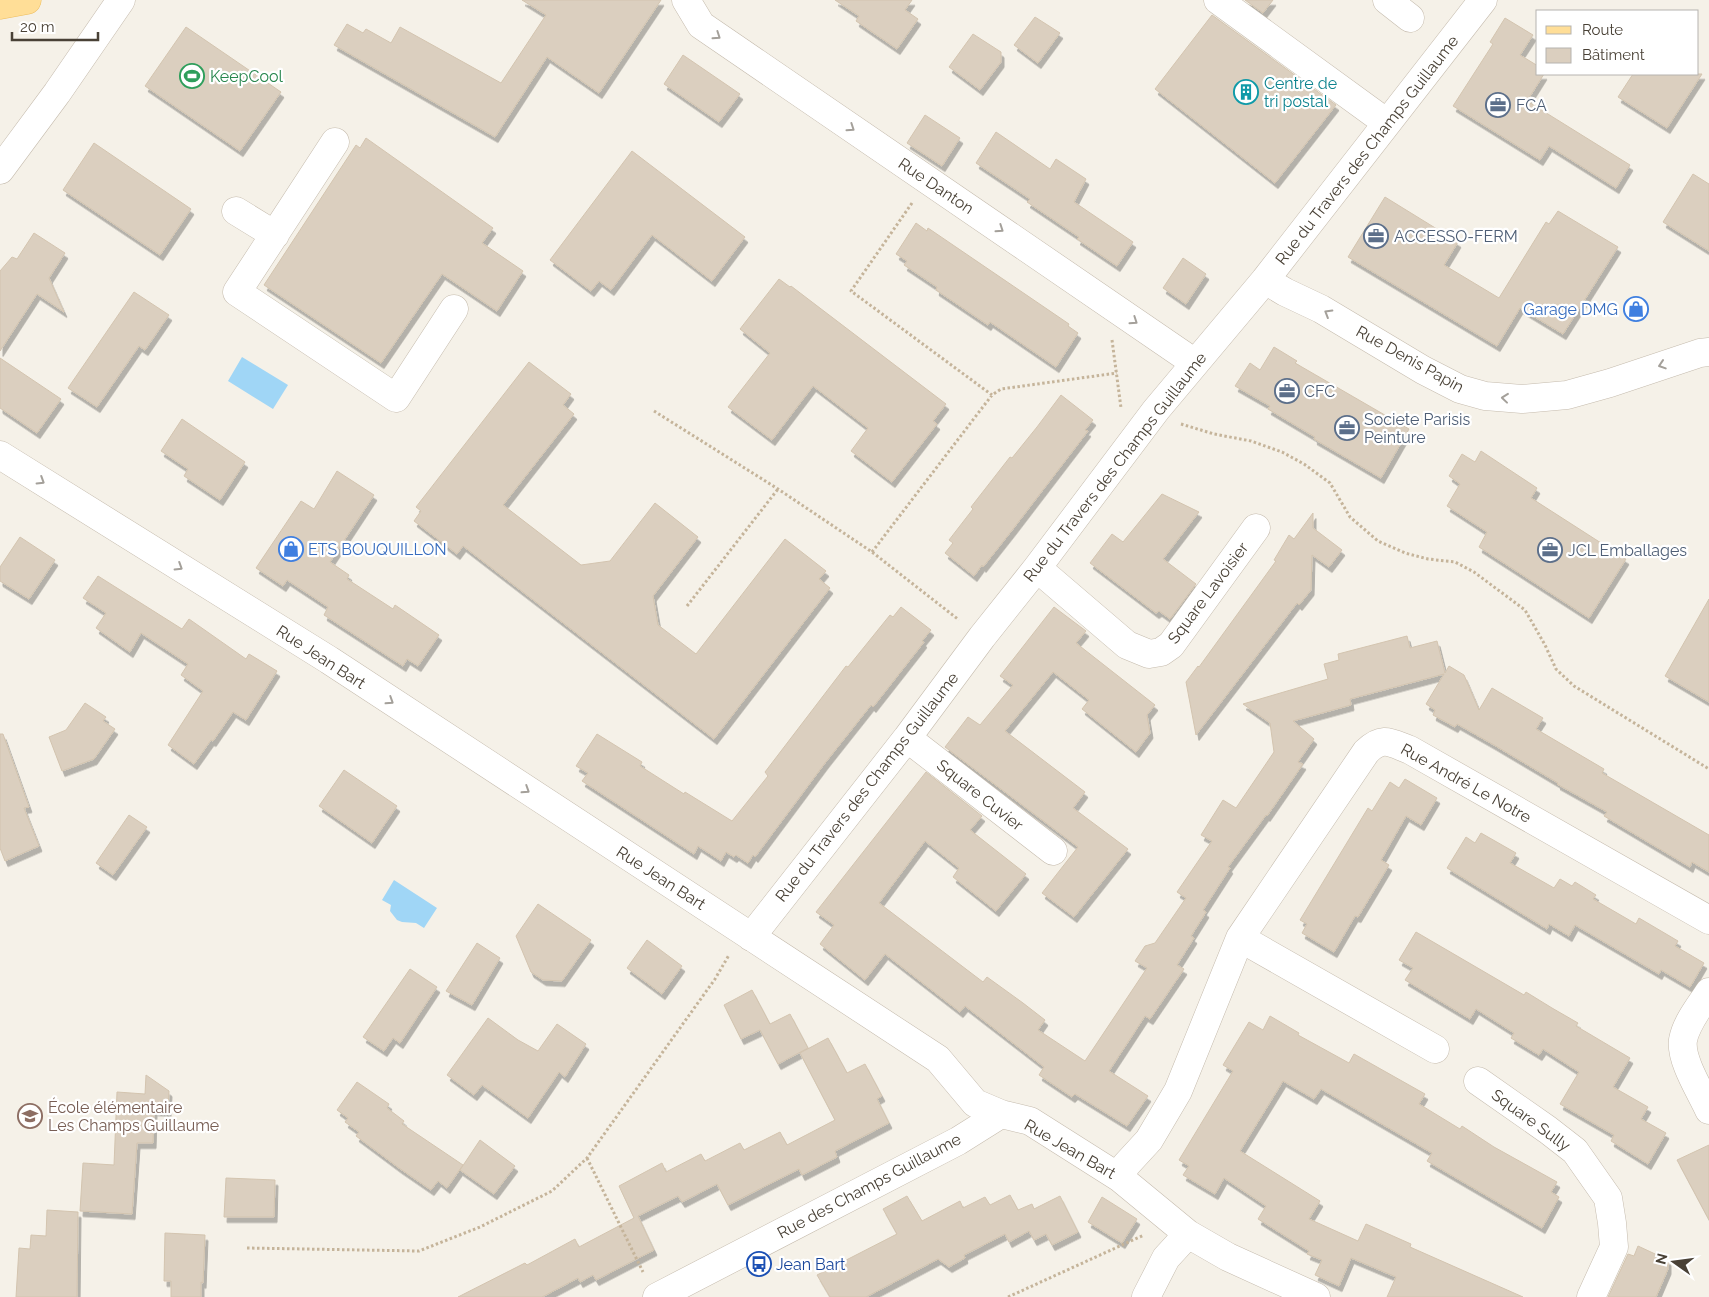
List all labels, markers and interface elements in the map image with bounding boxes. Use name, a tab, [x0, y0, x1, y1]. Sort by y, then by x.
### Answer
scale bar	[12, 10, 99, 42]
legend	[1536, 10, 1699, 75]
text: 20 m	[20, 18, 55, 36]
text: Route	[1582, 21, 1623, 39]
one-way arrow	[711, 30, 721, 39]
street label: Rue du Travers des Champs Guillaume	[1272, 32, 1462, 268]
text: Bâtiment	[1582, 46, 1645, 64]
sports icon: KeepCool	[179, 63, 205, 89]
place label: KeepCool	[210, 67, 283, 86]
place label: Centre de tri postal	[1264, 74, 1337, 111]
building icon: Centre de tri postal	[1233, 79, 1259, 105]
office icon: FCA	[1485, 92, 1511, 118]
place label: FCA	[1516, 96, 1547, 115]
one-way arrow	[845, 122, 855, 131]
street label: Rue Danton	[895, 154, 977, 218]
one-way arrow	[994, 223, 1004, 232]
office icon: ACCESSO-FERM	[1363, 223, 1389, 249]
place label: ACCESSO-FERM	[1394, 227, 1518, 246]
shop icon: Garage DMG	[1623, 296, 1649, 322]
place label: Garage DMG	[1523, 300, 1618, 319]
one-way arrow	[1325, 310, 1334, 320]
one-way arrow	[1128, 315, 1138, 324]
street label: Rue Denis Papin	[1353, 322, 1467, 396]
street label: Rue du Travers des Champs Guillaume	[1020, 349, 1210, 585]
one-way arrow	[1659, 360, 1667, 370]
office icon: CFC	[1274, 378, 1300, 404]
place label: CFC	[1304, 382, 1335, 401]
one-way arrow	[1500, 393, 1508, 404]
place label: Societe Parisis Peinture	[1364, 410, 1470, 447]
office icon: Societe Parisis Peinture	[1334, 415, 1360, 441]
one-way arrow	[36, 474, 45, 484]
shop icon: ETS BOUQUILLON	[278, 536, 304, 562]
office icon: JCL Emballages	[1537, 537, 1563, 563]
street label: Square Lavoisier	[1164, 538, 1252, 647]
place label: ETS BOUQUILLON	[308, 540, 447, 559]
place label: JCL Emballages	[1568, 541, 1687, 560]
one-way arrow	[174, 561, 183, 570]
street label: Rue Jean Bart	[273, 621, 370, 693]
street label: Rue du Travers des Champs Guillaume	[772, 669, 962, 905]
one-way arrow	[385, 695, 394, 704]
street label: Rue André Le Notre	[1398, 739, 1534, 827]
street label: Square Cuvier	[933, 755, 1027, 835]
one-way arrow	[520, 784, 530, 793]
street label: Rue Jean Bart	[613, 842, 710, 914]
street label: Square Sully	[1488, 1085, 1574, 1155]
place label: École élémentaire Les Champs Guillaume	[48, 1097, 219, 1135]
school or university icon: École élémentaire Les Champs Guillaume	[17, 1103, 43, 1129]
street label: Rue Jean Bart	[1021, 1115, 1120, 1183]
street label: Rue des Champs Guillaume	[774, 1129, 964, 1243]
north arrow	[1649, 1237, 1699, 1287]
bus stop icon: Jean Bart	[746, 1251, 772, 1277]
text: N	[1652, 1252, 1670, 1266]
place label: Jean Bart	[776, 1255, 846, 1274]

